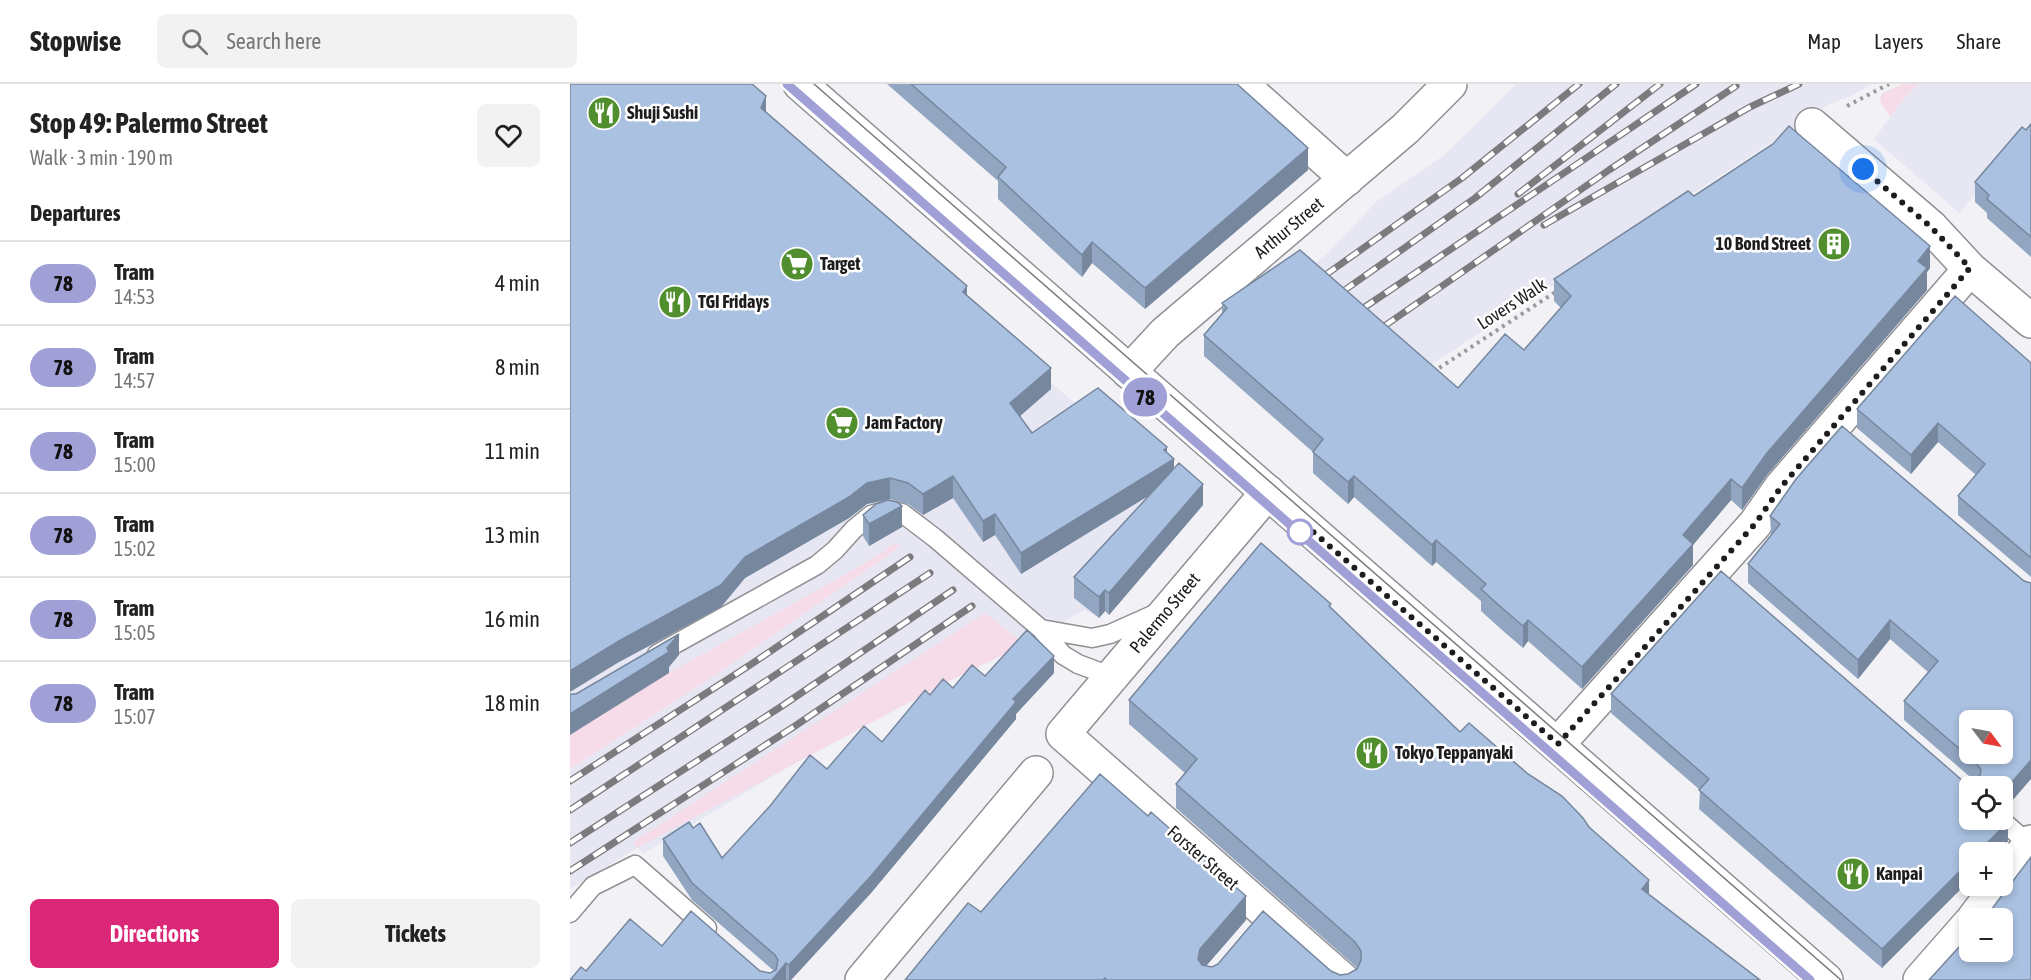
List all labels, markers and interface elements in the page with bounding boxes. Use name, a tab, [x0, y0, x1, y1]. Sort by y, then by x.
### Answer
search box	[157, 14, 577, 68]
text: Stopwise	[30, 25, 121, 57]
icon: search	[178, 25, 211, 58]
text: Search here	[226, 28, 321, 54]
text: Map	[1807, 29, 1841, 53]
text: Layers	[1874, 29, 1924, 53]
text: Share	[1957, 29, 2001, 53]
restaurant icon: Shuji Sushi	[586, 95, 622, 131]
place label: Shuji Sushi	[627, 102, 698, 123]
button: heart	[477, 104, 540, 167]
text: Stop 49: Palermo Street	[30, 107, 268, 139]
text: Walk · 3 min · 190 m	[30, 146, 173, 169]
your location	[1848, 154, 1878, 184]
street label: Arthur Street	[1250, 193, 1328, 263]
text: Departures	[30, 200, 120, 226]
building icon: 10 Bond Street	[1816, 226, 1852, 262]
place label: 10 Bond Street	[1715, 233, 1812, 254]
supermarket icon: Target	[779, 246, 815, 282]
place label: Target	[820, 253, 861, 274]
text: Tram	[114, 259, 154, 285]
text: 4 min	[495, 270, 540, 296]
text: 78	[53, 271, 73, 295]
street label: Lovers Walk	[1473, 273, 1550, 334]
restaurant icon: TGI Fridays	[657, 284, 693, 320]
text: 14:53	[114, 285, 155, 308]
place label: TGI Fridays	[698, 291, 770, 312]
text: Tram	[114, 343, 154, 369]
text: 8 min	[495, 354, 540, 380]
text: 78	[53, 355, 73, 379]
text: 14:57	[114, 369, 155, 392]
line badge: 78	[1118, 378, 1172, 416]
text: 78	[1135, 385, 1155, 409]
supermarket icon: Jam Factory	[824, 405, 860, 441]
place label: Jam Factory	[864, 412, 943, 433]
text: Tram	[114, 427, 154, 453]
text: 11 min	[485, 438, 540, 464]
text: 78	[53, 439, 73, 463]
text: 15:00	[114, 453, 156, 476]
text: Tram	[114, 511, 154, 537]
unlabelled marker	[1287, 519, 1313, 545]
text: 13 min	[485, 522, 540, 548]
text: 78	[53, 523, 73, 547]
text: 15:02	[114, 537, 156, 560]
street label: Palermo Street	[1125, 568, 1204, 657]
text: Tram	[114, 595, 154, 621]
text: 16 min	[485, 606, 540, 632]
text: 78	[53, 607, 73, 631]
text: 15:05	[114, 621, 156, 644]
text: Tram	[114, 679, 154, 705]
text: 18 min	[485, 690, 540, 716]
text: 78	[53, 691, 73, 715]
text: 15:07	[114, 705, 156, 728]
north arrow	[1959, 710, 2013, 764]
map controls	[1959, 710, 2013, 962]
restaurant icon: Tokyo Teppanyaki	[1354, 735, 1390, 771]
place label: Tokyo Teppanyaki	[1395, 742, 1513, 763]
button: locate	[1959, 776, 2013, 830]
street label: Forster Street	[1163, 821, 1243, 894]
button: +	[1959, 842, 2013, 896]
restaurant icon: Kanpai	[1835, 856, 1871, 892]
place label: Kanpai	[1876, 863, 1923, 884]
button: Directions	[30, 899, 279, 968]
button: Tickets	[291, 899, 540, 968]
button: −	[1959, 908, 2013, 962]

